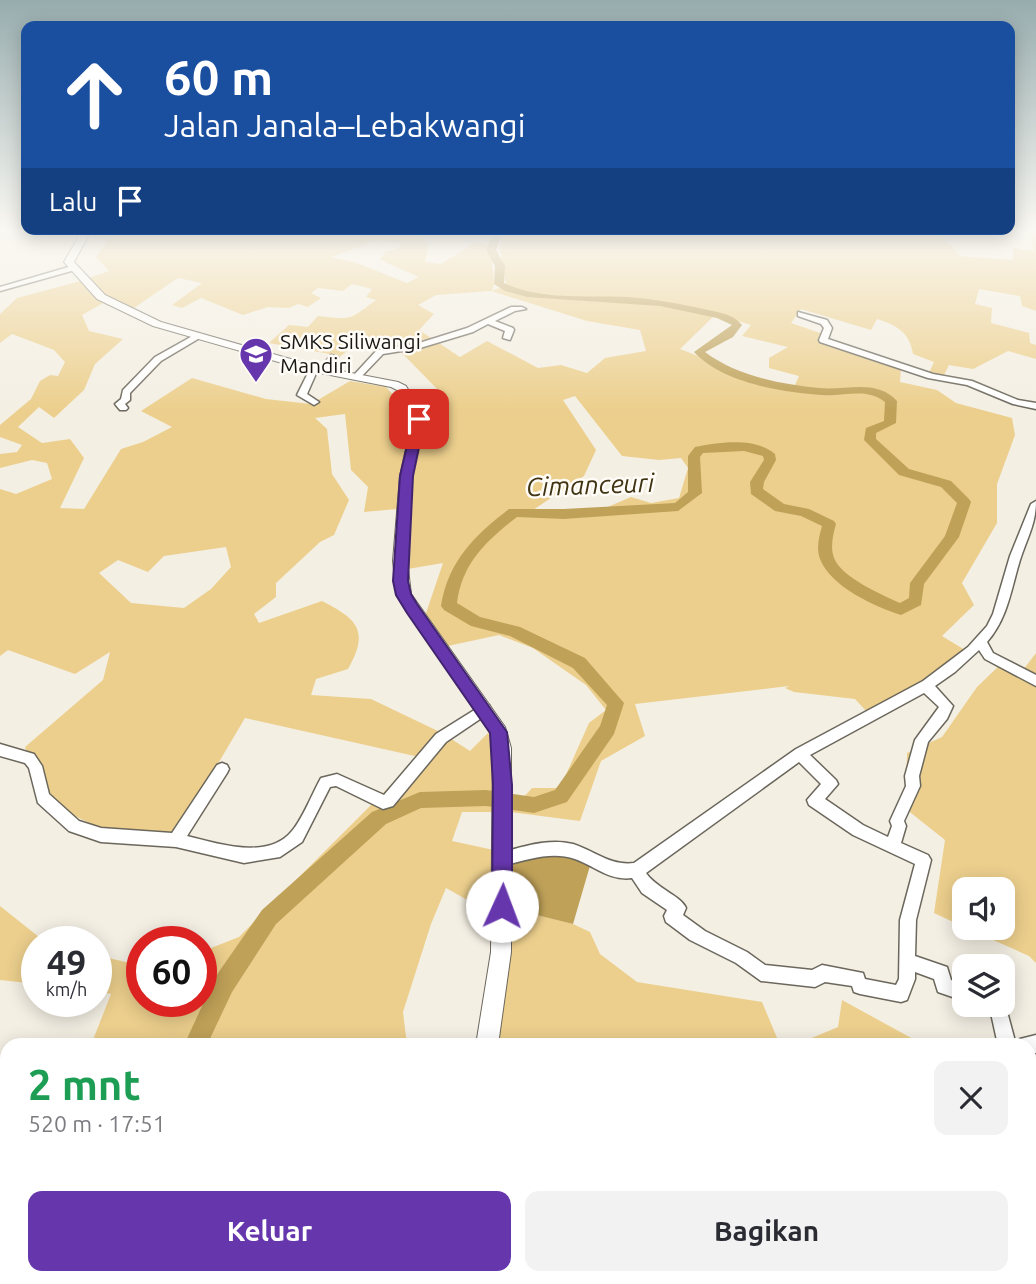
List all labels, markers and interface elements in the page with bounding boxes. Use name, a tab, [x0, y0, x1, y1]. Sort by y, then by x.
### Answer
icon: ahead	[49, 49, 140, 140]
text: 60 m	[164, 49, 273, 104]
text: Jalan Janala–Lebakwangi	[164, 107, 525, 143]
icon: arrive	[111, 182, 149, 220]
text: Lalu	[49, 187, 97, 216]
place label: SMKS Siliwangi Mandiri	[280, 329, 421, 377]
school or university icon: SMKS Siliwangi Mandiri	[237, 335, 275, 384]
pin	[389, 389, 449, 449]
icon: arrive	[400, 400, 438, 438]
water label: Cimanceuri	[525, 468, 656, 501]
position arrow	[465, 869, 539, 943]
map controls	[952, 877, 1015, 1017]
button: sound	[952, 877, 1015, 940]
speed limit sign: 60	[126, 926, 217, 1017]
text: 49	[47, 942, 86, 982]
button: layers	[952, 954, 1015, 1017]
text: km/h	[46, 979, 87, 999]
text: 2 mnt	[28, 1061, 141, 1108]
button: close	[934, 1061, 1008, 1135]
text: 520 m · 17:51	[28, 1111, 166, 1136]
button: Keluar	[28, 1191, 511, 1271]
button: Bagikan	[525, 1191, 1008, 1271]

